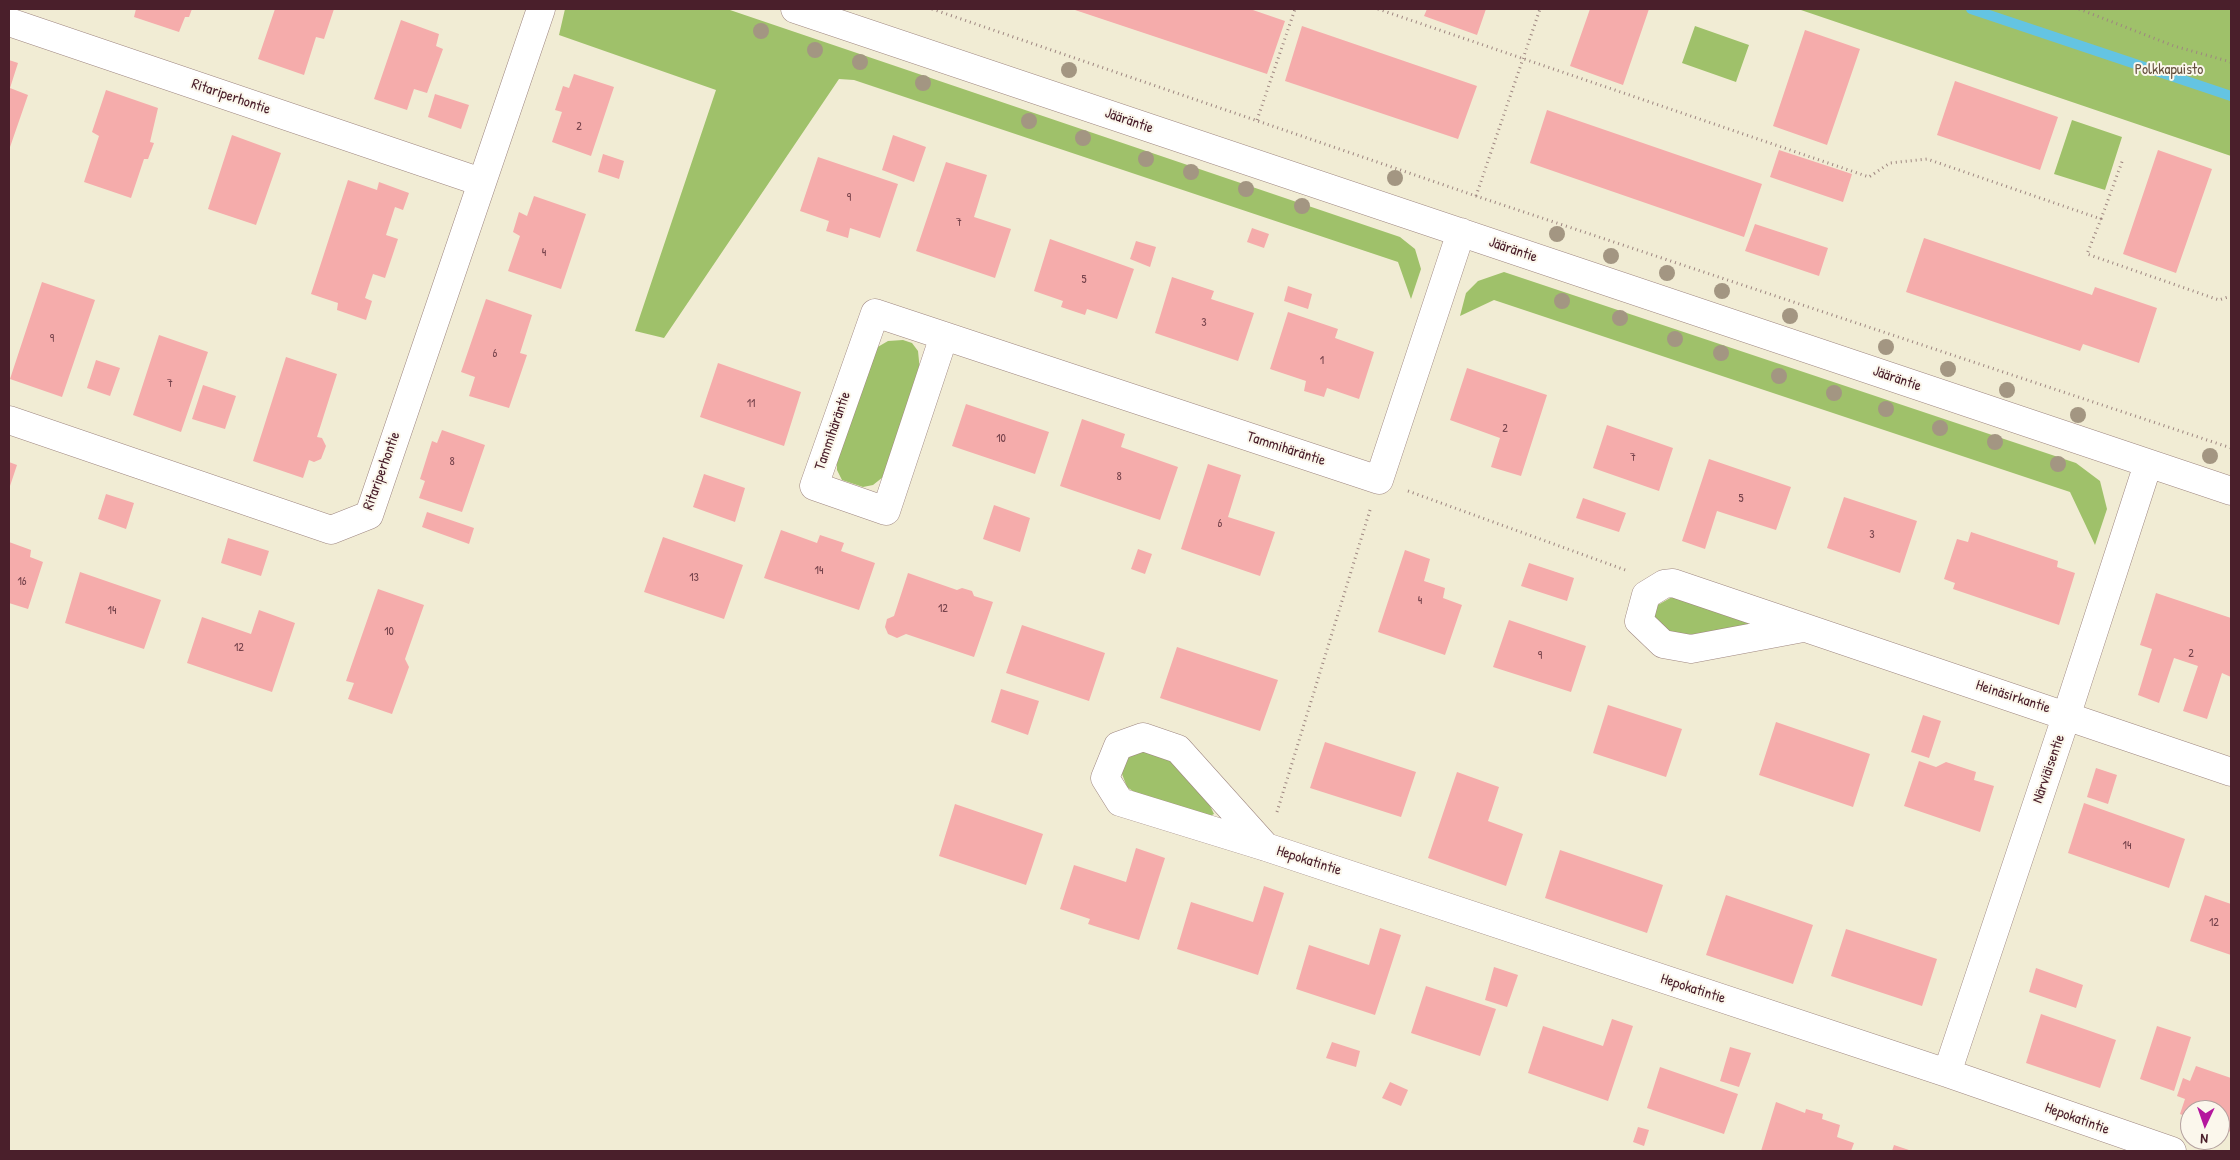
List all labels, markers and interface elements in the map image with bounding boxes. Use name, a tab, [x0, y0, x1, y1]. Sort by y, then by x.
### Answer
park label: Polkkapuisto	[2135, 61, 2203, 79]
street label: Ritariperhontie	[189, 75, 273, 119]
street label: Jääräntie	[1102, 104, 1156, 138]
house number: 2	[576, 120, 582, 134]
house number: 9	[847, 191, 851, 205]
house number: 7	[956, 216, 962, 230]
street label: Jääräntie	[1486, 233, 1540, 267]
house number: 4	[542, 246, 546, 260]
house number: 5	[1081, 273, 1087, 287]
house number: 3	[1201, 316, 1207, 330]
house number: 9	[50, 332, 54, 346]
house number: 6	[493, 347, 497, 361]
house number: 1	[1320, 354, 1324, 368]
street label: Jääräntie	[1870, 362, 1924, 396]
house number: 7	[167, 377, 173, 391]
street label: Tammihäräntie	[811, 389, 855, 473]
house number: 11	[747, 397, 755, 411]
house number: 2	[1502, 422, 1508, 436]
street label: Tammihäräntie	[1244, 428, 1328, 470]
street label: Ritariperhontie	[359, 429, 405, 513]
house number: 10	[996, 432, 1006, 446]
house number: 7	[1630, 451, 1636, 465]
house number: 8	[449, 455, 455, 469]
house number: 8	[1116, 470, 1122, 484]
house number: 5	[1738, 492, 1744, 506]
house number: 6	[1218, 517, 1222, 531]
house number: 3	[1869, 528, 1875, 542]
house number: 14	[815, 564, 823, 578]
house number: 13	[689, 571, 699, 585]
house number: 16	[17, 575, 27, 589]
house number: 4	[1418, 594, 1422, 608]
house number: 12	[938, 602, 948, 616]
house number: 14	[108, 604, 116, 618]
house number: 10	[384, 625, 394, 639]
house number: 12	[234, 641, 244, 655]
house number: 2	[2188, 647, 2194, 661]
house number: 9	[1538, 649, 1542, 663]
street label: Heinäsirkantie	[1973, 676, 2053, 718]
street label: Närviäisentie	[2029, 732, 2069, 806]
house number: 14	[2123, 839, 2131, 853]
street label: Hepokatintie	[1274, 842, 1344, 880]
house number: 12	[2209, 916, 2219, 930]
street label: Hepokatintie	[1658, 970, 1728, 1008]
street label: Hepokatintie	[2042, 1099, 2112, 1139]
north arrow	[2180, 1100, 2230, 1150]
text: N	[2200, 1130, 2208, 1149]

